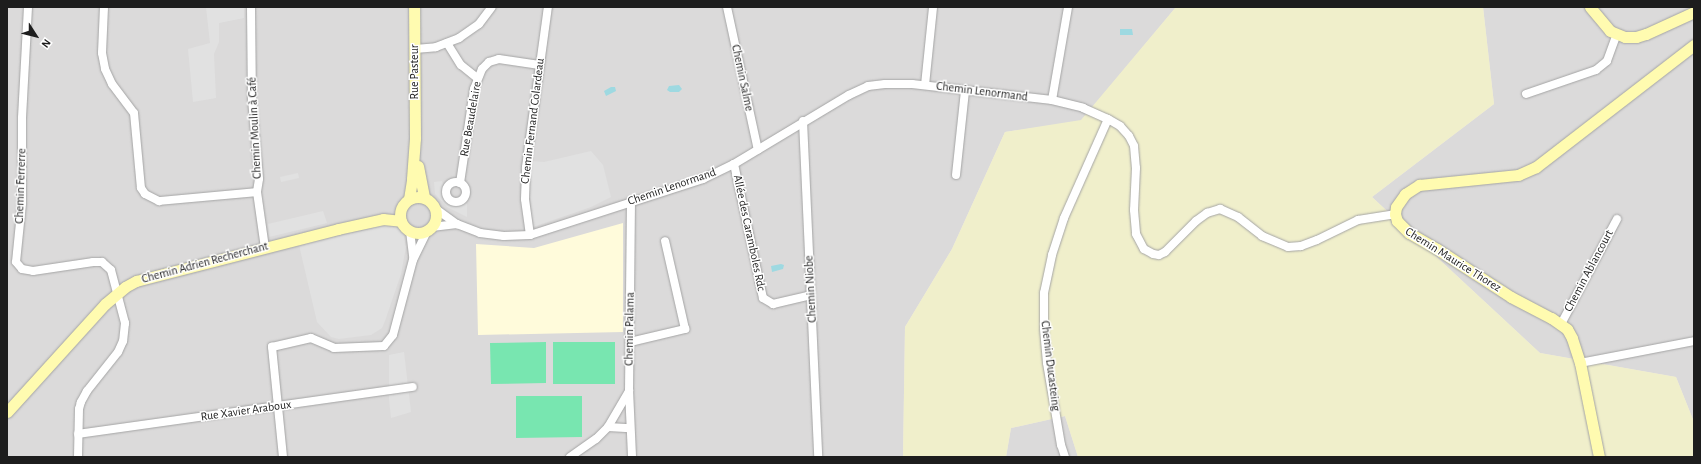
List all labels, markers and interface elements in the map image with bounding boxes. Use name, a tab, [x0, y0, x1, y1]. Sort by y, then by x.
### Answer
north arrow	[16, 16, 56, 56]
text: N	[39, 37, 53, 50]
street label: Chemin Salme	[728, 43, 756, 113]
street label: Rue Pasteur	[408, 44, 422, 100]
street label: Chemin Fernand Colardeau	[518, 57, 548, 185]
street label: Chemin Moulin à Café	[245, 77, 265, 179]
street label: Chemin Lenormand	[935, 79, 1029, 105]
street label: Rue Beaudelaire	[457, 80, 485, 158]
street label: Chemin Ferrerre	[12, 148, 30, 224]
street label: Chemin Lenormand	[626, 165, 718, 209]
street label: Allée des Caramboles Rdc	[730, 174, 768, 292]
street label: Chemin Maurice Thorez	[1402, 225, 1504, 295]
street label: Chemin Ablancourt	[1561, 228, 1617, 314]
street label: Chemin Adrien Recherchant	[140, 239, 270, 287]
street label: Chemin Niobe	[802, 255, 820, 323]
street label: Chemin Palama	[622, 292, 638, 366]
street label: Chemin Ducasteing	[1037, 320, 1063, 412]
street label: Rue Xavier Araboux	[200, 398, 292, 424]

